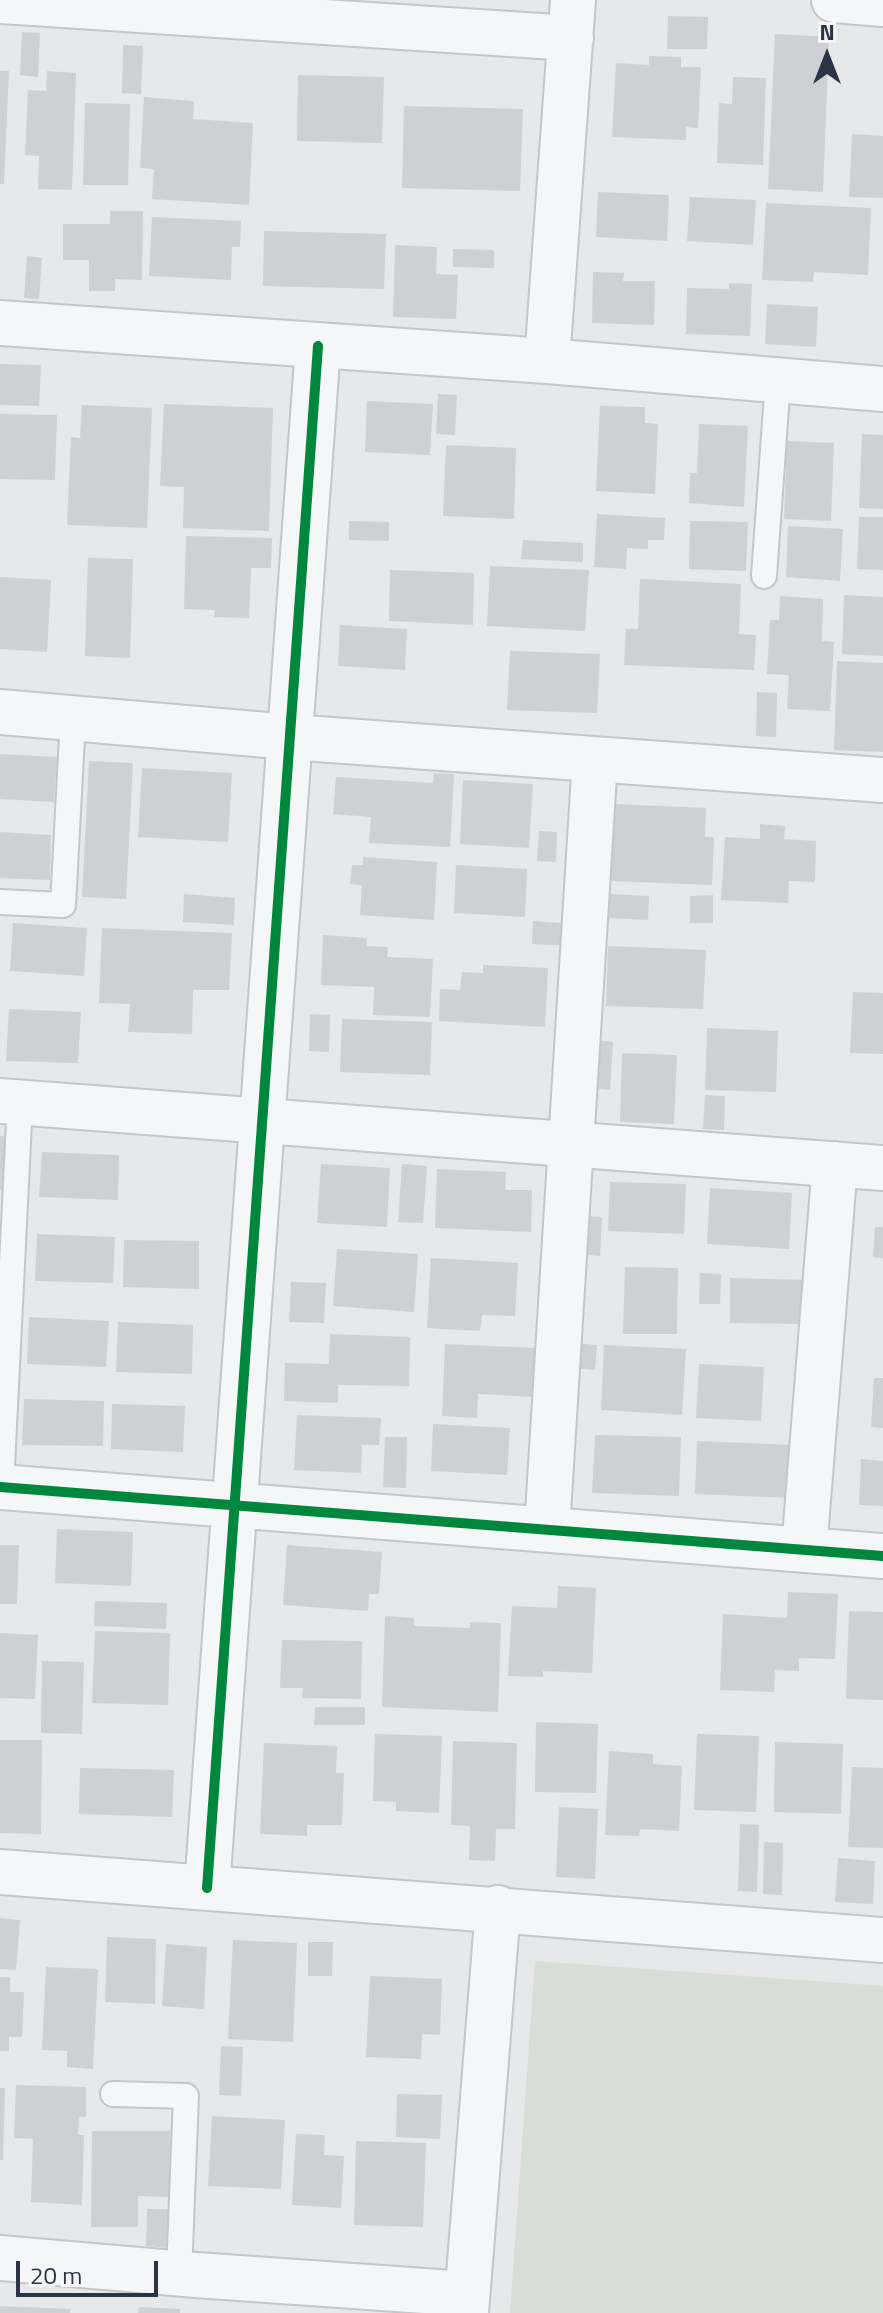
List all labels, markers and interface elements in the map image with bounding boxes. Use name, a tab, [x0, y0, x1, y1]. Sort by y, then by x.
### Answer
text: N	[819, 15, 835, 49]
north arrow	[787, 16, 867, 96]
scale bar	[20, 2245, 162, 2295]
text: 20 m	[30, 2257, 82, 2293]

